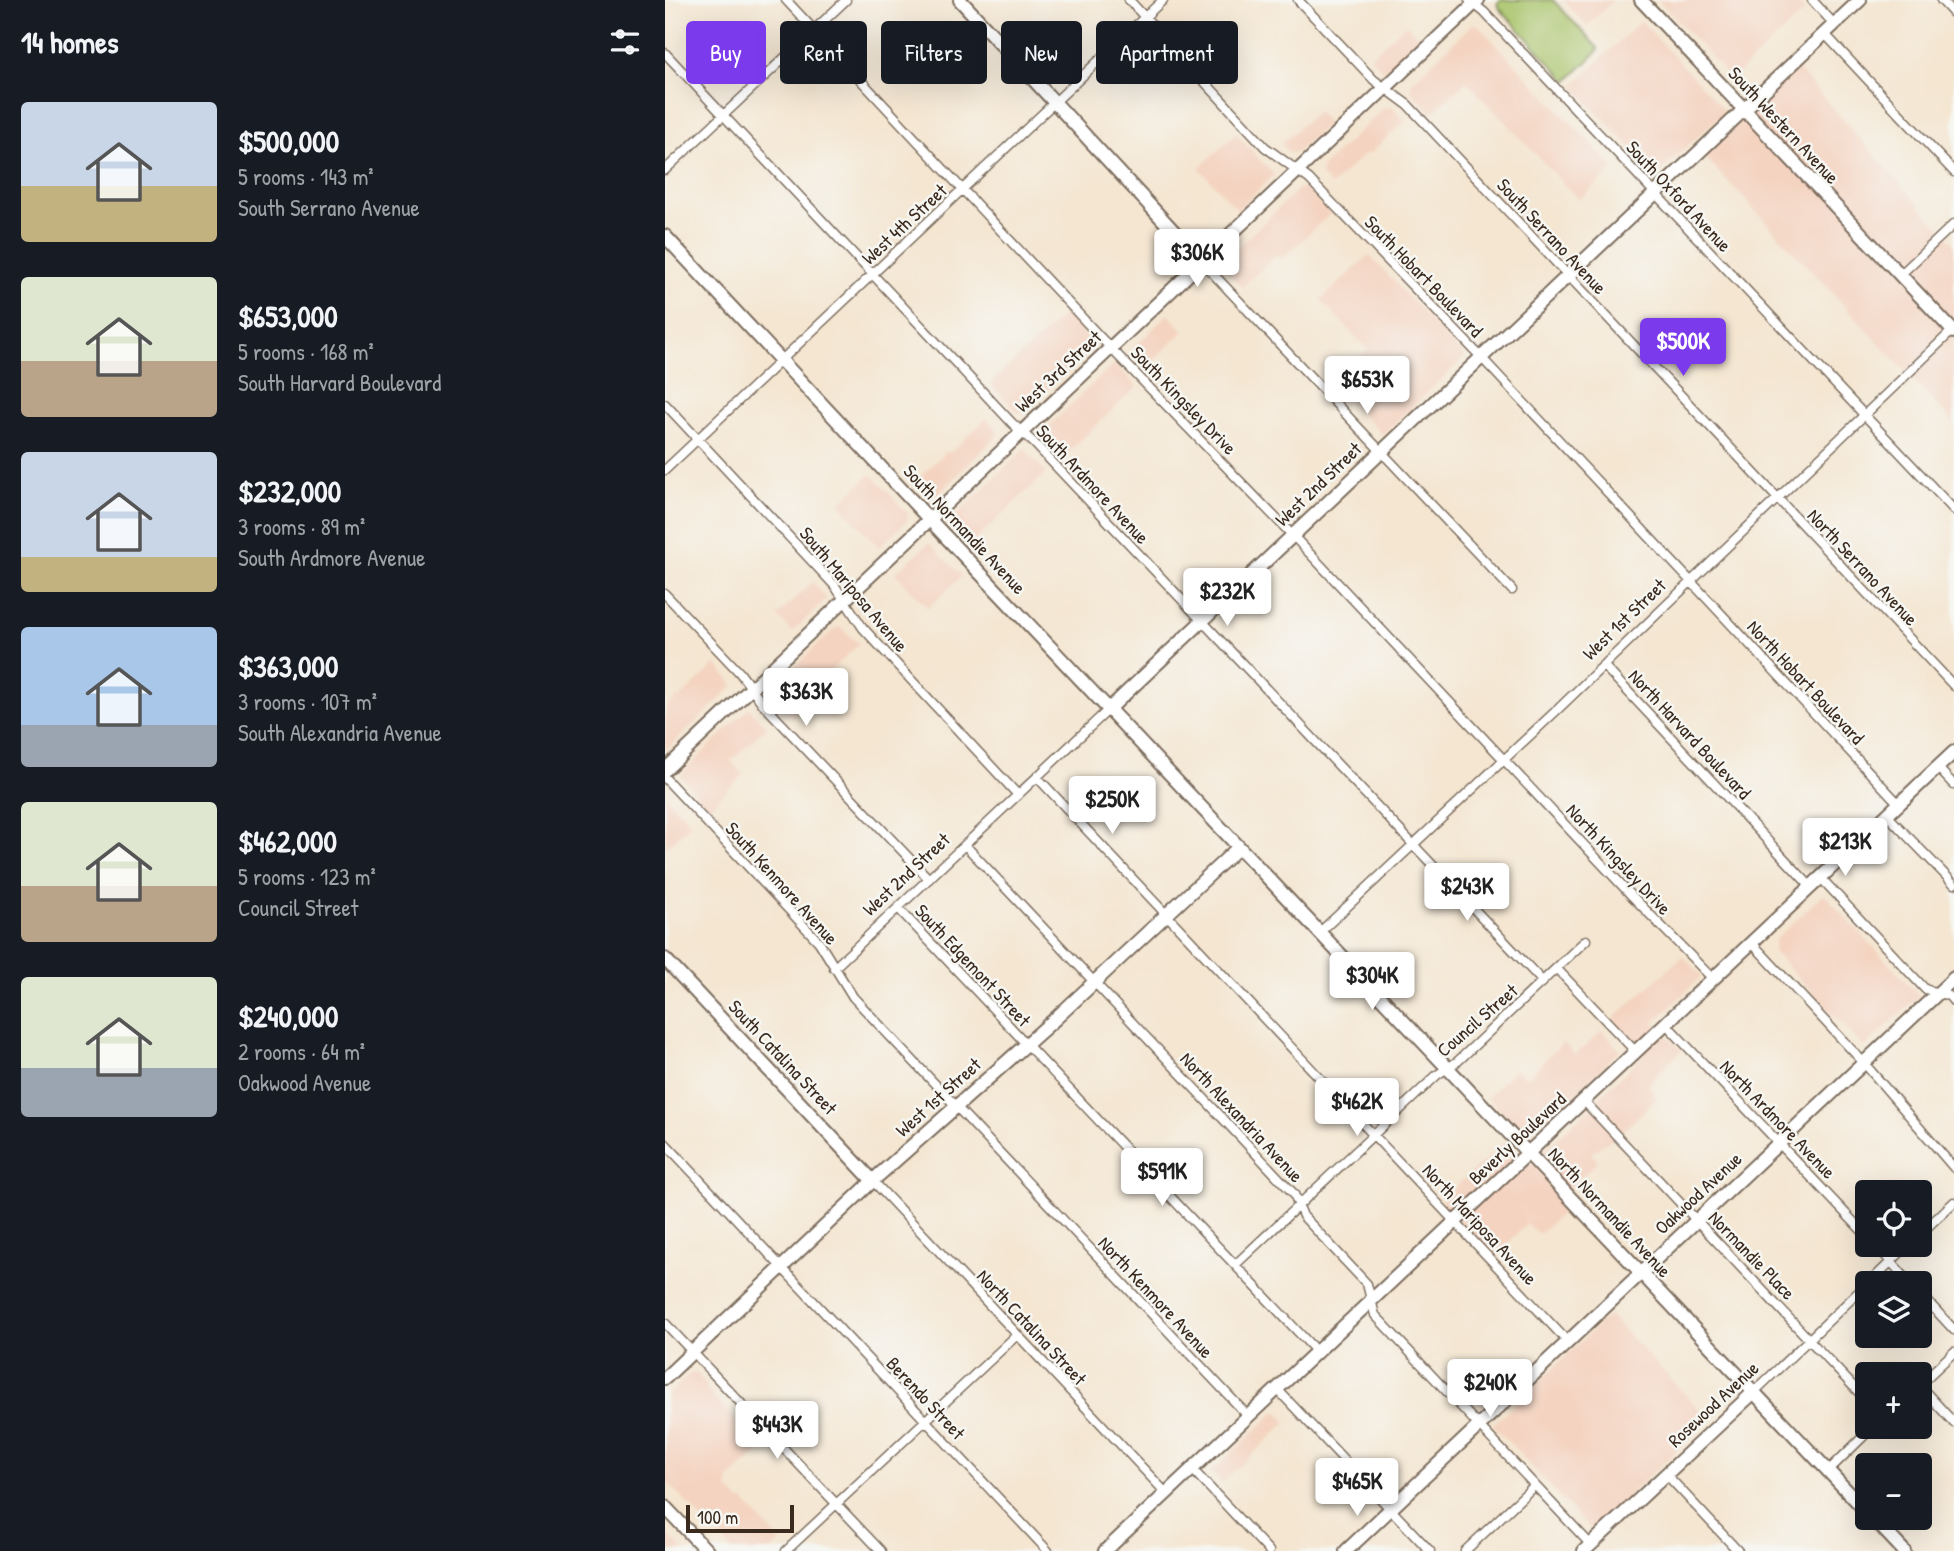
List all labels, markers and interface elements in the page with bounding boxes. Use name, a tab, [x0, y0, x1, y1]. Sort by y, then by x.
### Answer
chip: Buy	[686, 21, 766, 84]
chip: Rent	[780, 21, 867, 84]
chip: Filters	[881, 21, 987, 84]
chip: New	[1001, 21, 1082, 84]
chip: Apartment	[1096, 21, 1238, 84]
text: 14 homes	[21, 22, 119, 62]
icon: filters	[606, 23, 644, 61]
street label: South Western Avenue	[1723, 61, 1846, 190]
text: $500,000	[238, 121, 339, 161]
icon: home	[77, 130, 161, 214]
street label: South Oxford Avenue	[1620, 135, 1738, 258]
text: 5 rooms · 143 m²	[238, 161, 374, 192]
street label: South Serrano Avenue	[1491, 172, 1613, 300]
street label: West 4th Street	[856, 177, 953, 270]
text: South Serrano Avenue	[238, 192, 420, 223]
street label: South Hobart Boulevard	[1359, 209, 1489, 343]
pin: $306K	[1148, 230, 1246, 289]
text: $306K	[1170, 236, 1224, 267]
text: $653,000	[238, 296, 338, 336]
icon: home	[77, 305, 161, 389]
pin: $500K	[1634, 318, 1732, 378]
street label: West 3rd Street	[1009, 324, 1107, 418]
text: $500K	[1656, 325, 1710, 356]
text: 5 rooms · 168 m²	[238, 336, 374, 367]
street label: South Kingsley Drive	[1125, 340, 1243, 460]
pin: $653K	[1318, 356, 1416, 416]
text: $653K	[1341, 363, 1393, 394]
text: South Harvard Boulevard	[238, 367, 441, 398]
street label: South Ardmore Avenue	[1031, 418, 1156, 550]
street label: West 2nd Street	[1269, 436, 1367, 532]
street label: South Normandie Avenue	[898, 458, 1032, 600]
text: $232,000	[238, 471, 341, 511]
icon: home	[77, 480, 161, 564]
street label: North Serrano Avenue	[1802, 503, 1924, 631]
text: 3 rooms · 89 m²	[238, 511, 365, 542]
street label: South Mariposa Avenue	[794, 521, 914, 658]
text: South Ardmore Avenue	[238, 542, 425, 573]
pin: $232K	[1178, 568, 1276, 628]
street label: West 1st Street	[1577, 572, 1672, 665]
text: $232K	[1199, 575, 1255, 606]
street label: North Hobart Boulevard	[1741, 614, 1871, 750]
text: $363,000	[238, 646, 338, 686]
icon: home	[77, 655, 161, 739]
street label: North Harvard Boulevard	[1623, 663, 1758, 805]
pin: $363K	[757, 668, 855, 728]
text: $363K	[779, 675, 833, 706]
text: 3 rooms · 107 m²	[238, 686, 377, 717]
text: South Alexandria Avenue	[238, 717, 442, 748]
pin: $250K	[1063, 776, 1161, 836]
text: $250K	[1085, 783, 1139, 814]
street label: North Kingsley Drive	[1561, 798, 1678, 921]
street label: South Kenmore Avenue	[720, 816, 844, 950]
pin: $213K	[1796, 818, 1894, 878]
text: $462,000	[238, 821, 337, 861]
text: $213K	[1818, 825, 1872, 856]
street label: West 2nd Street	[857, 826, 956, 921]
icon: home	[77, 830, 161, 914]
text: 5 rooms · 123 m²	[238, 861, 376, 892]
pin: $243K	[1418, 864, 1516, 923]
text: $243K	[1440, 870, 1494, 901]
text: Council Street	[238, 892, 359, 923]
street label: South Edgemont Street	[909, 898, 1037, 1032]
pin: $304K	[1323, 953, 1421, 1012]
text: $304K	[1346, 959, 1398, 990]
street label: Council Street	[1431, 977, 1523, 1062]
street label: South Catalina Street	[723, 994, 844, 1121]
text: $240,000	[238, 996, 338, 1036]
icon: home	[77, 1005, 161, 1089]
text: 2 rooms · 64 m²	[238, 1036, 365, 1067]
street label: North Alexandria Avenue	[1175, 1046, 1310, 1188]
street label: West 1st Street	[890, 1051, 987, 1142]
street label: North Ardmore Avenue	[1714, 1054, 1842, 1184]
text: Oakwood Avenue	[238, 1067, 371, 1098]
pin: $462K	[1308, 1078, 1406, 1138]
text: $462K	[1331, 1085, 1383, 1116]
street label: Beverly Boulevard	[1463, 1086, 1572, 1190]
street label: North Normandie Avenue	[1543, 1141, 1678, 1283]
street label: Oakwood Avenue	[1649, 1146, 1747, 1240]
pin: $591K	[1113, 1148, 1211, 1208]
text: $591K	[1137, 1155, 1187, 1186]
street label: North Mariposa Avenue	[1417, 1158, 1543, 1291]
map controls	[1855, 1180, 1932, 1530]
button: locate	[1855, 1180, 1932, 1257]
street label: Normandie Place	[1703, 1205, 1801, 1305]
street label: North Kenmore Avenue	[1093, 1230, 1220, 1364]
street label: North Catalina Street	[971, 1263, 1093, 1391]
button: layers	[1855, 1271, 1932, 1348]
street label: Berendo Street	[881, 1351, 971, 1445]
street label: Rosewood Avenue	[1662, 1355, 1764, 1453]
pin: $240K	[1441, 1360, 1539, 1419]
button: +	[1855, 1362, 1932, 1439]
text: $240K	[1463, 1366, 1517, 1397]
pin: $443K	[728, 1402, 826, 1461]
text: $443K	[751, 1408, 803, 1439]
button: −	[1855, 1453, 1932, 1530]
pin: $465K	[1308, 1458, 1406, 1518]
text: $465K	[1331, 1465, 1383, 1496]
scale bar	[686, 1502, 795, 1534]
text: 100 m	[697, 1504, 738, 1530]

